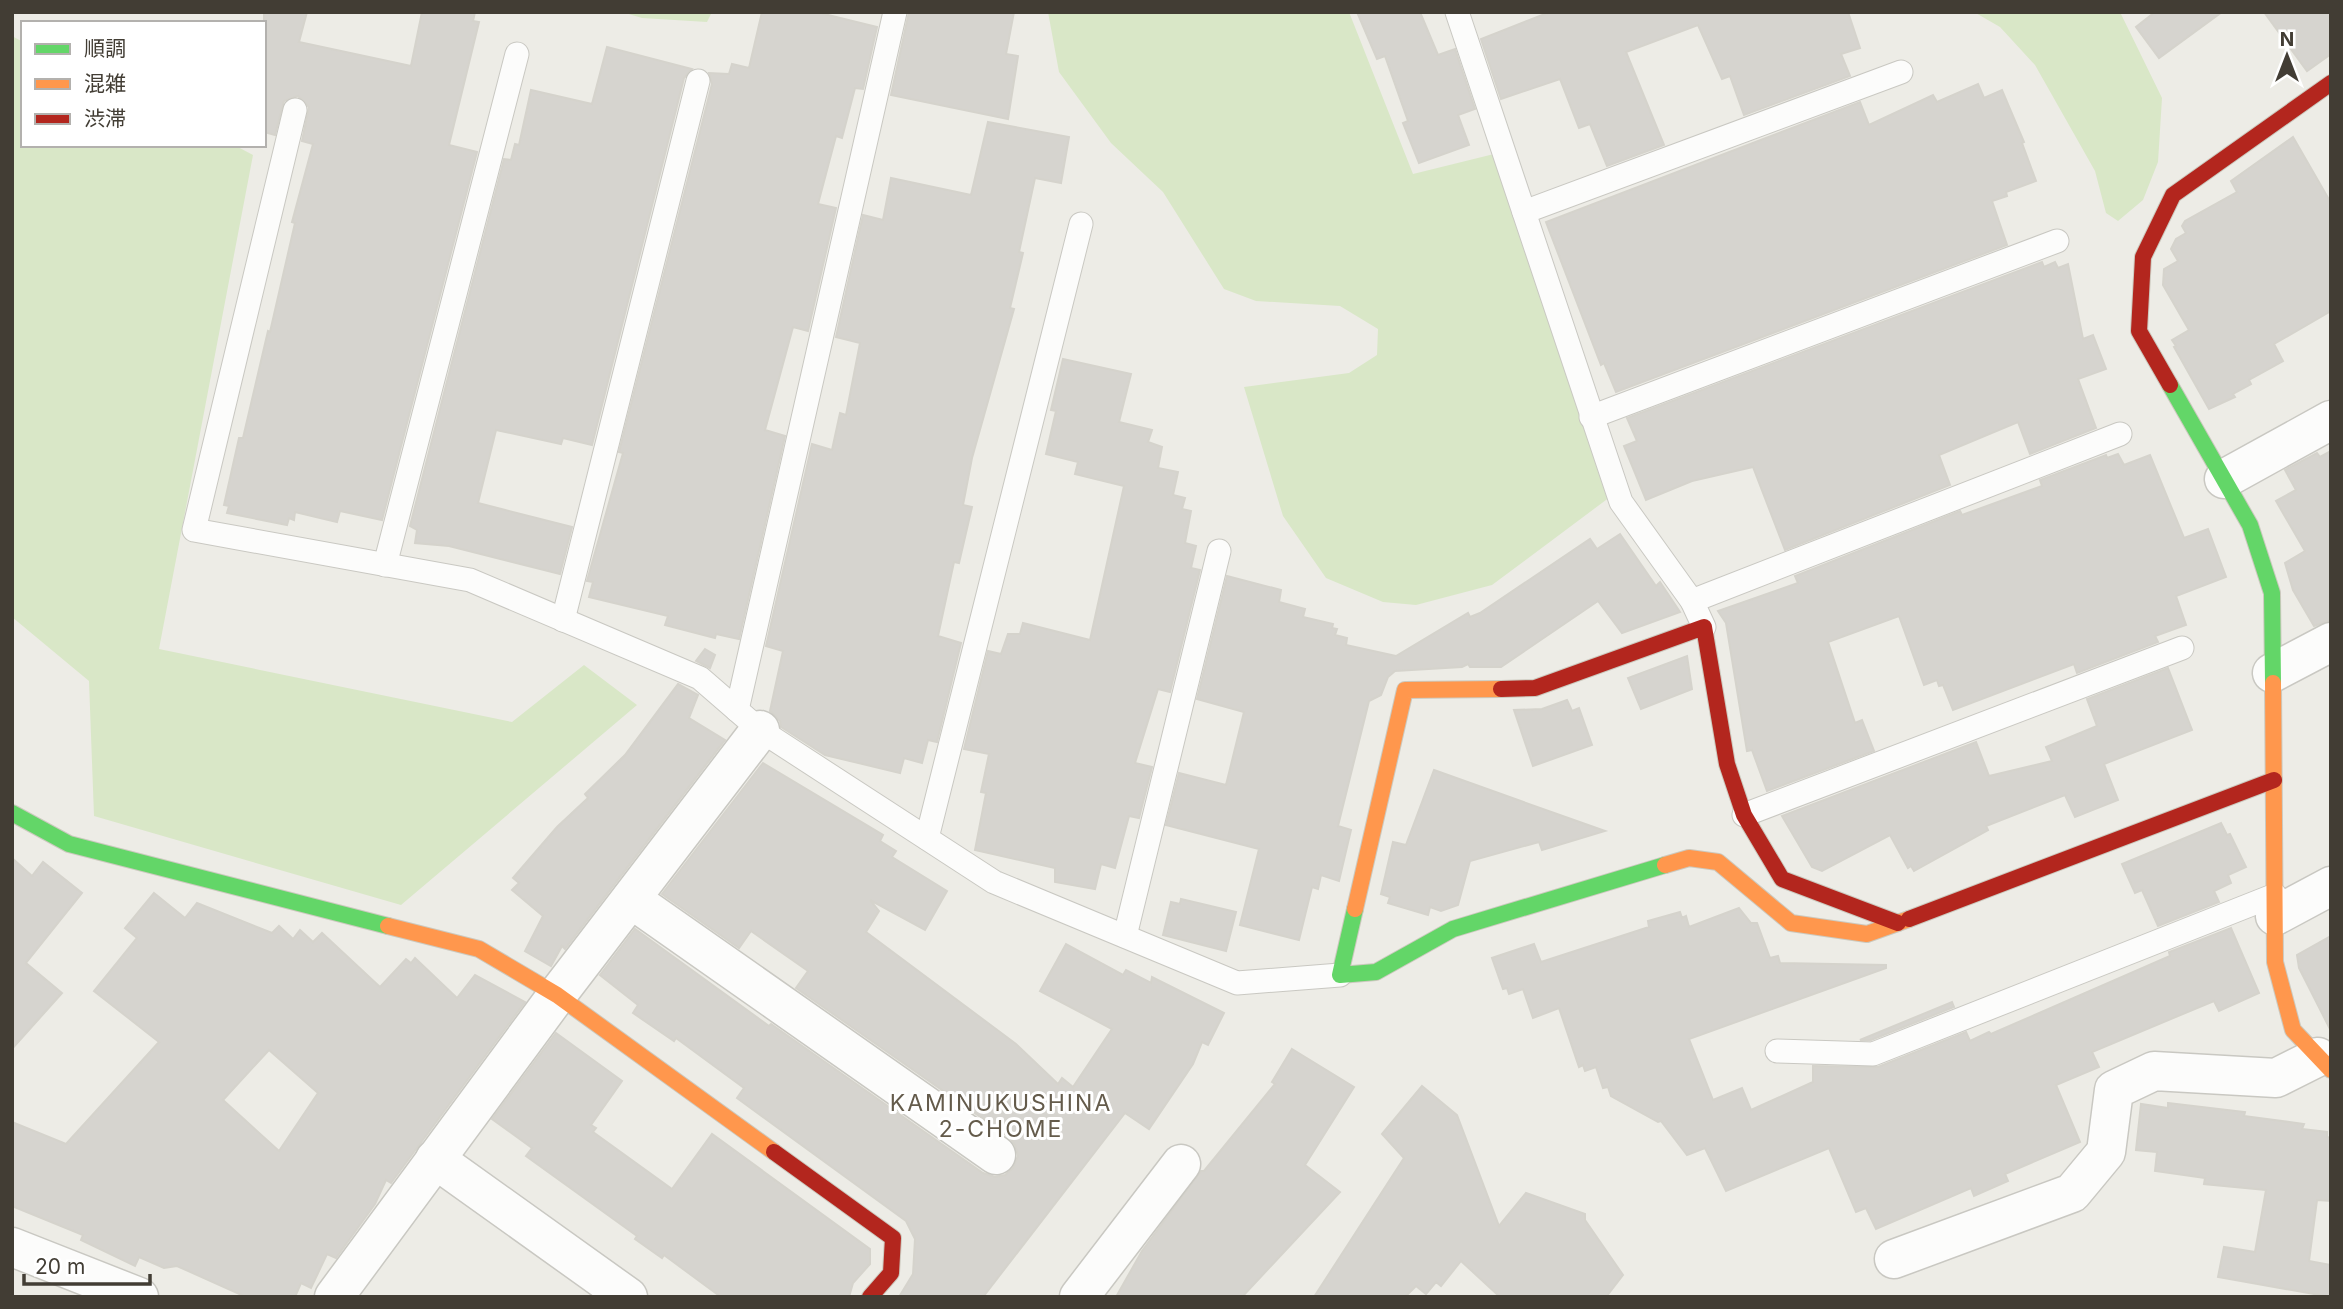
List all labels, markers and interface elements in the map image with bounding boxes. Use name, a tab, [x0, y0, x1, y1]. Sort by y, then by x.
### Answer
legend	[21, 21, 266, 147]
north arrow	[2252, 21, 2322, 91]
text: N	[2280, 28, 2294, 51]
text: 順調	[84, 36, 126, 61]
text: 混雑	[84, 71, 126, 96]
text: 渋滞	[84, 106, 126, 131]
district label: KAMINUKUSHINA 2-CHOME	[890, 1089, 1112, 1143]
scale bar	[24, 1242, 150, 1286]
text: 20 m	[35, 1254, 85, 1279]

